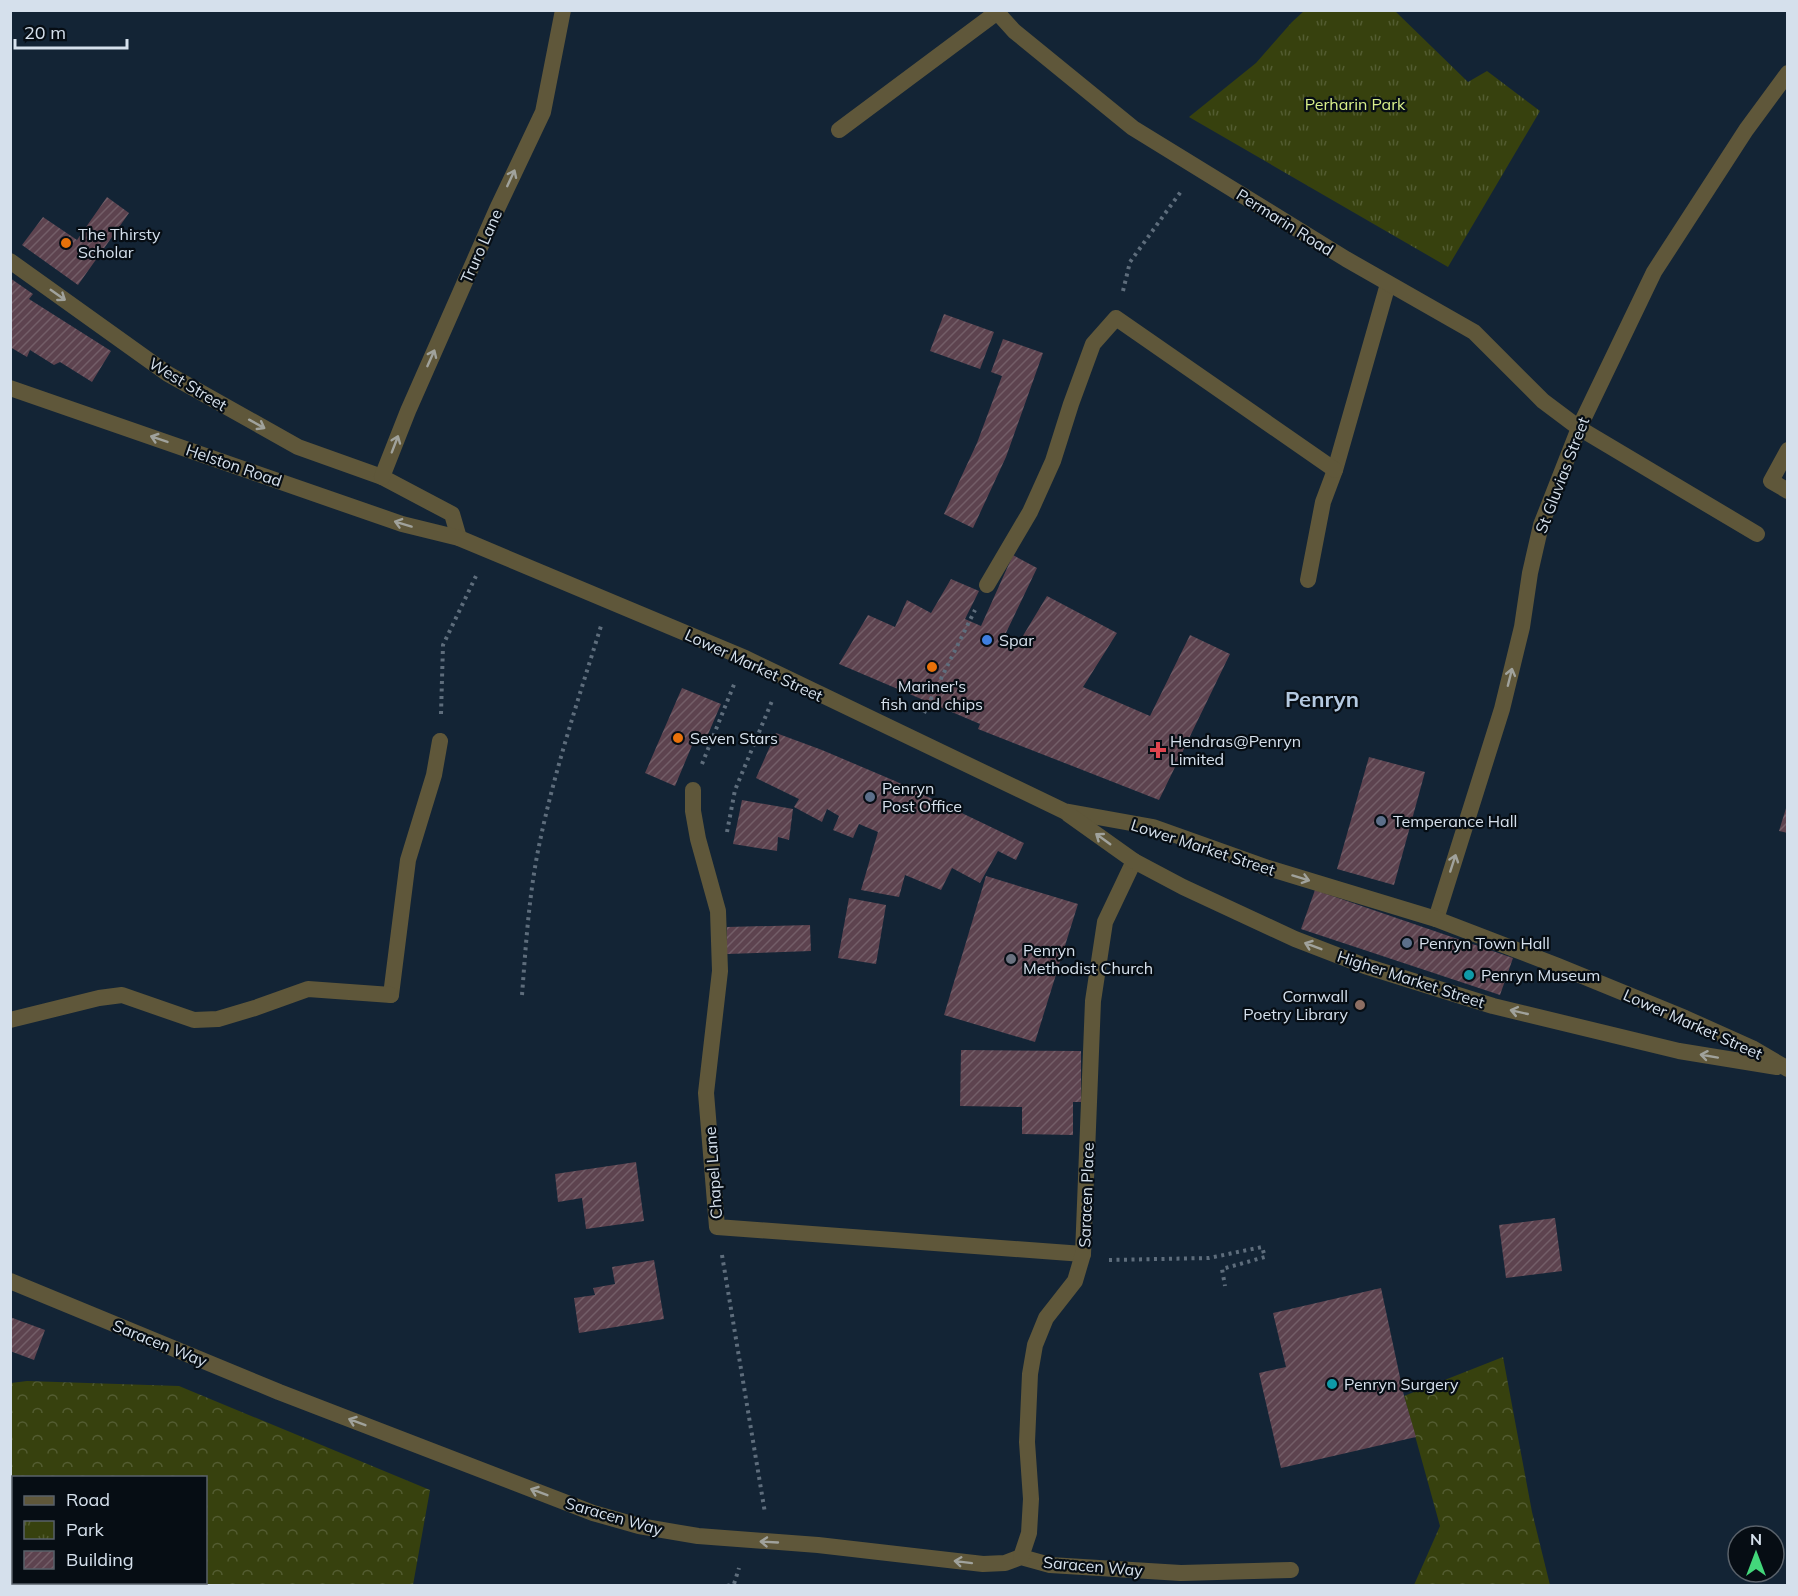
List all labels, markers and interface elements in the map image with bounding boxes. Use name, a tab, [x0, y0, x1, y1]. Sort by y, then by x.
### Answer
scale bar	[15, 12, 128, 50]
text: 20 m	[24, 21, 66, 44]
park label: Perharin Park	[1305, 94, 1406, 114]
one-way arrow	[506, 170, 518, 188]
street label: Permarin Road	[1233, 184, 1337, 260]
street label: Truro Lane	[456, 206, 506, 286]
place label: The Thirsty Scholar	[78, 224, 161, 262]
marker: The Thirsty Scholar	[59, 236, 73, 250]
one-way arrow	[49, 289, 65, 302]
one-way arrow	[426, 349, 437, 367]
street label: West Street	[145, 353, 231, 415]
street label: St Gluvias Street	[1531, 414, 1593, 536]
one-way arrow	[248, 418, 265, 430]
one-way arrow	[150, 432, 169, 443]
one-way arrow	[390, 436, 401, 454]
street label: Helston Road	[183, 439, 285, 491]
one-way arrow	[394, 517, 413, 528]
street label: Lower Market Street	[682, 624, 827, 706]
place label: Spar	[999, 630, 1034, 650]
marker: Spar	[980, 633, 994, 647]
marker: Mariner's fish and chips	[925, 660, 939, 674]
one-way arrow	[1504, 668, 1516, 687]
place label: Mariner's fish and chips	[881, 676, 983, 714]
district label: Penryn	[1285, 685, 1359, 713]
place label: Seven Stars	[690, 728, 778, 748]
marker: Seven Stars	[671, 731, 685, 745]
place label: Hendras@Penryn Limited	[1170, 731, 1301, 769]
marker: Hendras@Penryn Limited	[1151, 743, 1165, 757]
place label: Penryn Post Office	[882, 778, 962, 816]
marker: Penryn Post Office	[863, 790, 877, 804]
place label: Temperance Hall	[1393, 811, 1517, 831]
street label: Lower Market Street	[1129, 814, 1278, 880]
marker: Temperance Hall	[1374, 814, 1388, 828]
one-way arrow	[1095, 832, 1111, 845]
one-way arrow	[1448, 854, 1459, 873]
one-way arrow	[1291, 873, 1310, 884]
place label: Penryn Town Hall	[1419, 933, 1550, 953]
marker: Penryn Town Hall	[1400, 936, 1414, 950]
place label: Penryn Methodist Church	[1023, 940, 1153, 978]
one-way arrow	[1305, 940, 1323, 951]
street label: Higher Market Street	[1335, 946, 1488, 1012]
marker: Penryn Methodist Church	[1004, 952, 1018, 966]
place label: Penryn Museum	[1481, 965, 1600, 985]
marker: Penryn Museum	[1462, 968, 1476, 982]
street label: Lower Market Street	[1620, 984, 1766, 1064]
place label: Cornwall Poetry Library	[1243, 986, 1348, 1024]
marker: Cornwall Poetry Library	[1353, 998, 1367, 1012]
one-way arrow	[1510, 1006, 1529, 1017]
one-way arrow	[1699, 1050, 1719, 1061]
street label: Chapel Lane	[700, 1126, 726, 1220]
street label: Saracen Place	[1074, 1142, 1098, 1248]
street label: Saracen Way	[110, 1315, 210, 1371]
place label: Penryn Surgery	[1344, 1374, 1459, 1394]
marker: Penryn Surgery	[1325, 1377, 1339, 1391]
one-way arrow	[349, 1416, 367, 1427]
legend	[12, 1476, 207, 1584]
one-way arrow	[531, 1486, 549, 1497]
text: Road	[66, 1488, 110, 1511]
street label: Saracen Way	[563, 1493, 665, 1540]
text: Park	[66, 1518, 105, 1541]
north arrow	[1726, 1524, 1786, 1584]
text: N	[1750, 1529, 1762, 1549]
one-way arrow	[760, 1537, 780, 1548]
text: Building	[66, 1548, 134, 1571]
street label: Saracen Way	[1042, 1552, 1144, 1580]
one-way arrow	[954, 1556, 974, 1567]

